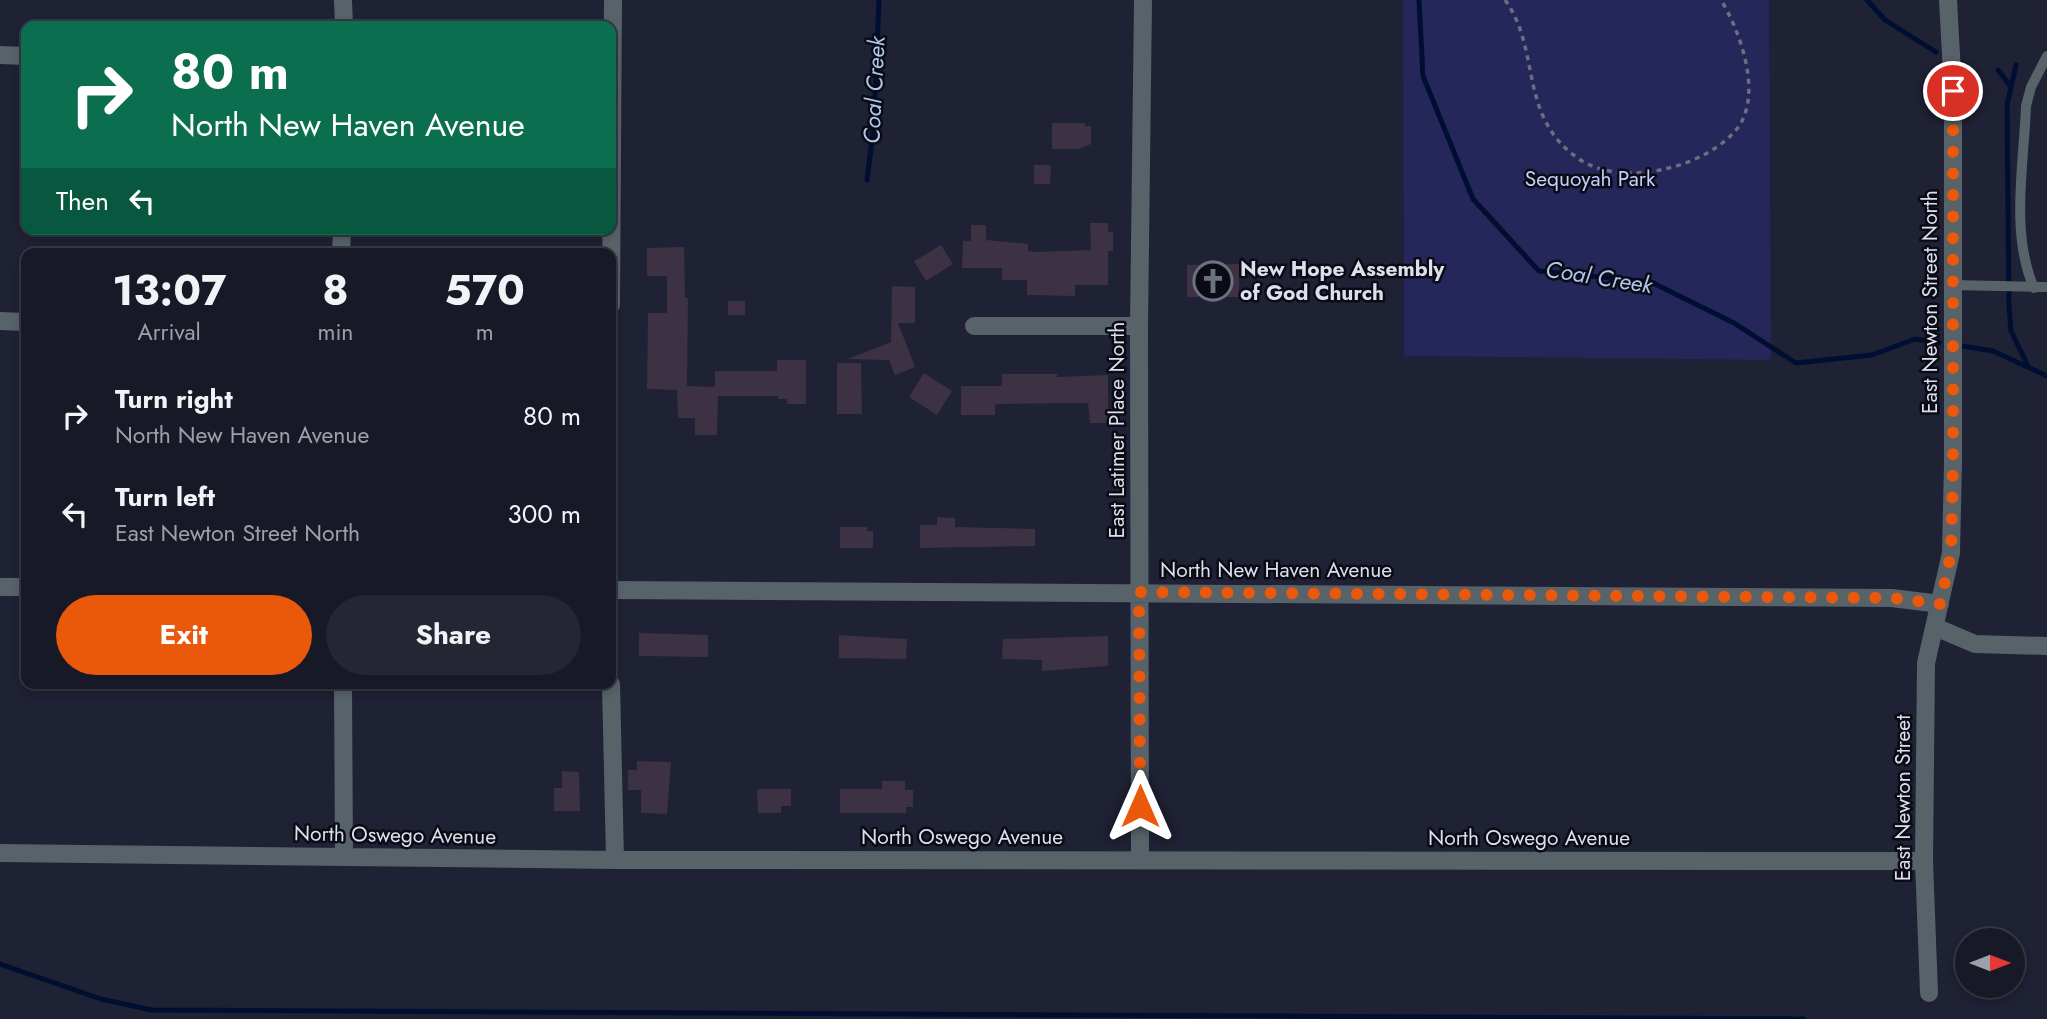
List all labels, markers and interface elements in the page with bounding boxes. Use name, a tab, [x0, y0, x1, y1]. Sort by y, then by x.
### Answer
water label: Coal Creek	[854, 34, 894, 145]
text: 80 m	[171, 37, 289, 107]
icon: right	[56, 49, 147, 140]
pin	[1923, 61, 1983, 121]
icon: arrive	[1934, 72, 1972, 110]
text: North New Haven Avenue	[171, 102, 525, 148]
park label: Sequoyah Park	[1525, 164, 1656, 194]
text: Then	[56, 182, 109, 220]
icon: left	[123, 182, 161, 220]
street label: East Newton Street North	[1915, 190, 1945, 414]
water label: Coal Creek	[1543, 252, 1656, 302]
place label: New Hope Assembly of God Church	[1240, 254, 1445, 308]
text: 13:07	[112, 260, 226, 321]
text: 8	[322, 260, 349, 321]
text: 570	[445, 260, 525, 321]
church icon: New Hope Assembly of God Church	[1192, 260, 1234, 302]
text: Arrival	[138, 315, 201, 349]
text: min	[317, 315, 353, 349]
text: m	[476, 315, 494, 349]
street label: East Latimer Place North	[1102, 322, 1132, 538]
text: Turn right	[115, 380, 233, 418]
icon: right	[56, 397, 94, 435]
text: 80 m	[523, 397, 581, 435]
text: North New Haven Avenue	[115, 418, 369, 452]
text: Turn left	[115, 478, 215, 516]
icon: left	[56, 495, 94, 533]
text: 300 m	[508, 495, 581, 533]
text: East Newton Street North	[115, 516, 360, 550]
street label: North New Haven Avenue	[1160, 555, 1392, 585]
button: Exit	[56, 595, 312, 675]
button: Share	[326, 595, 581, 675]
street label: East Newton Street	[1888, 715, 1918, 881]
position arrow	[1103, 769, 1177, 843]
street label: North Oswego Avenue	[294, 818, 497, 852]
street label: North Oswego Avenue	[861, 822, 1063, 852]
street label: North Oswego Avenue	[1428, 823, 1630, 853]
north arrow	[1955, 928, 2025, 998]
map controls	[1955, 928, 2025, 998]

